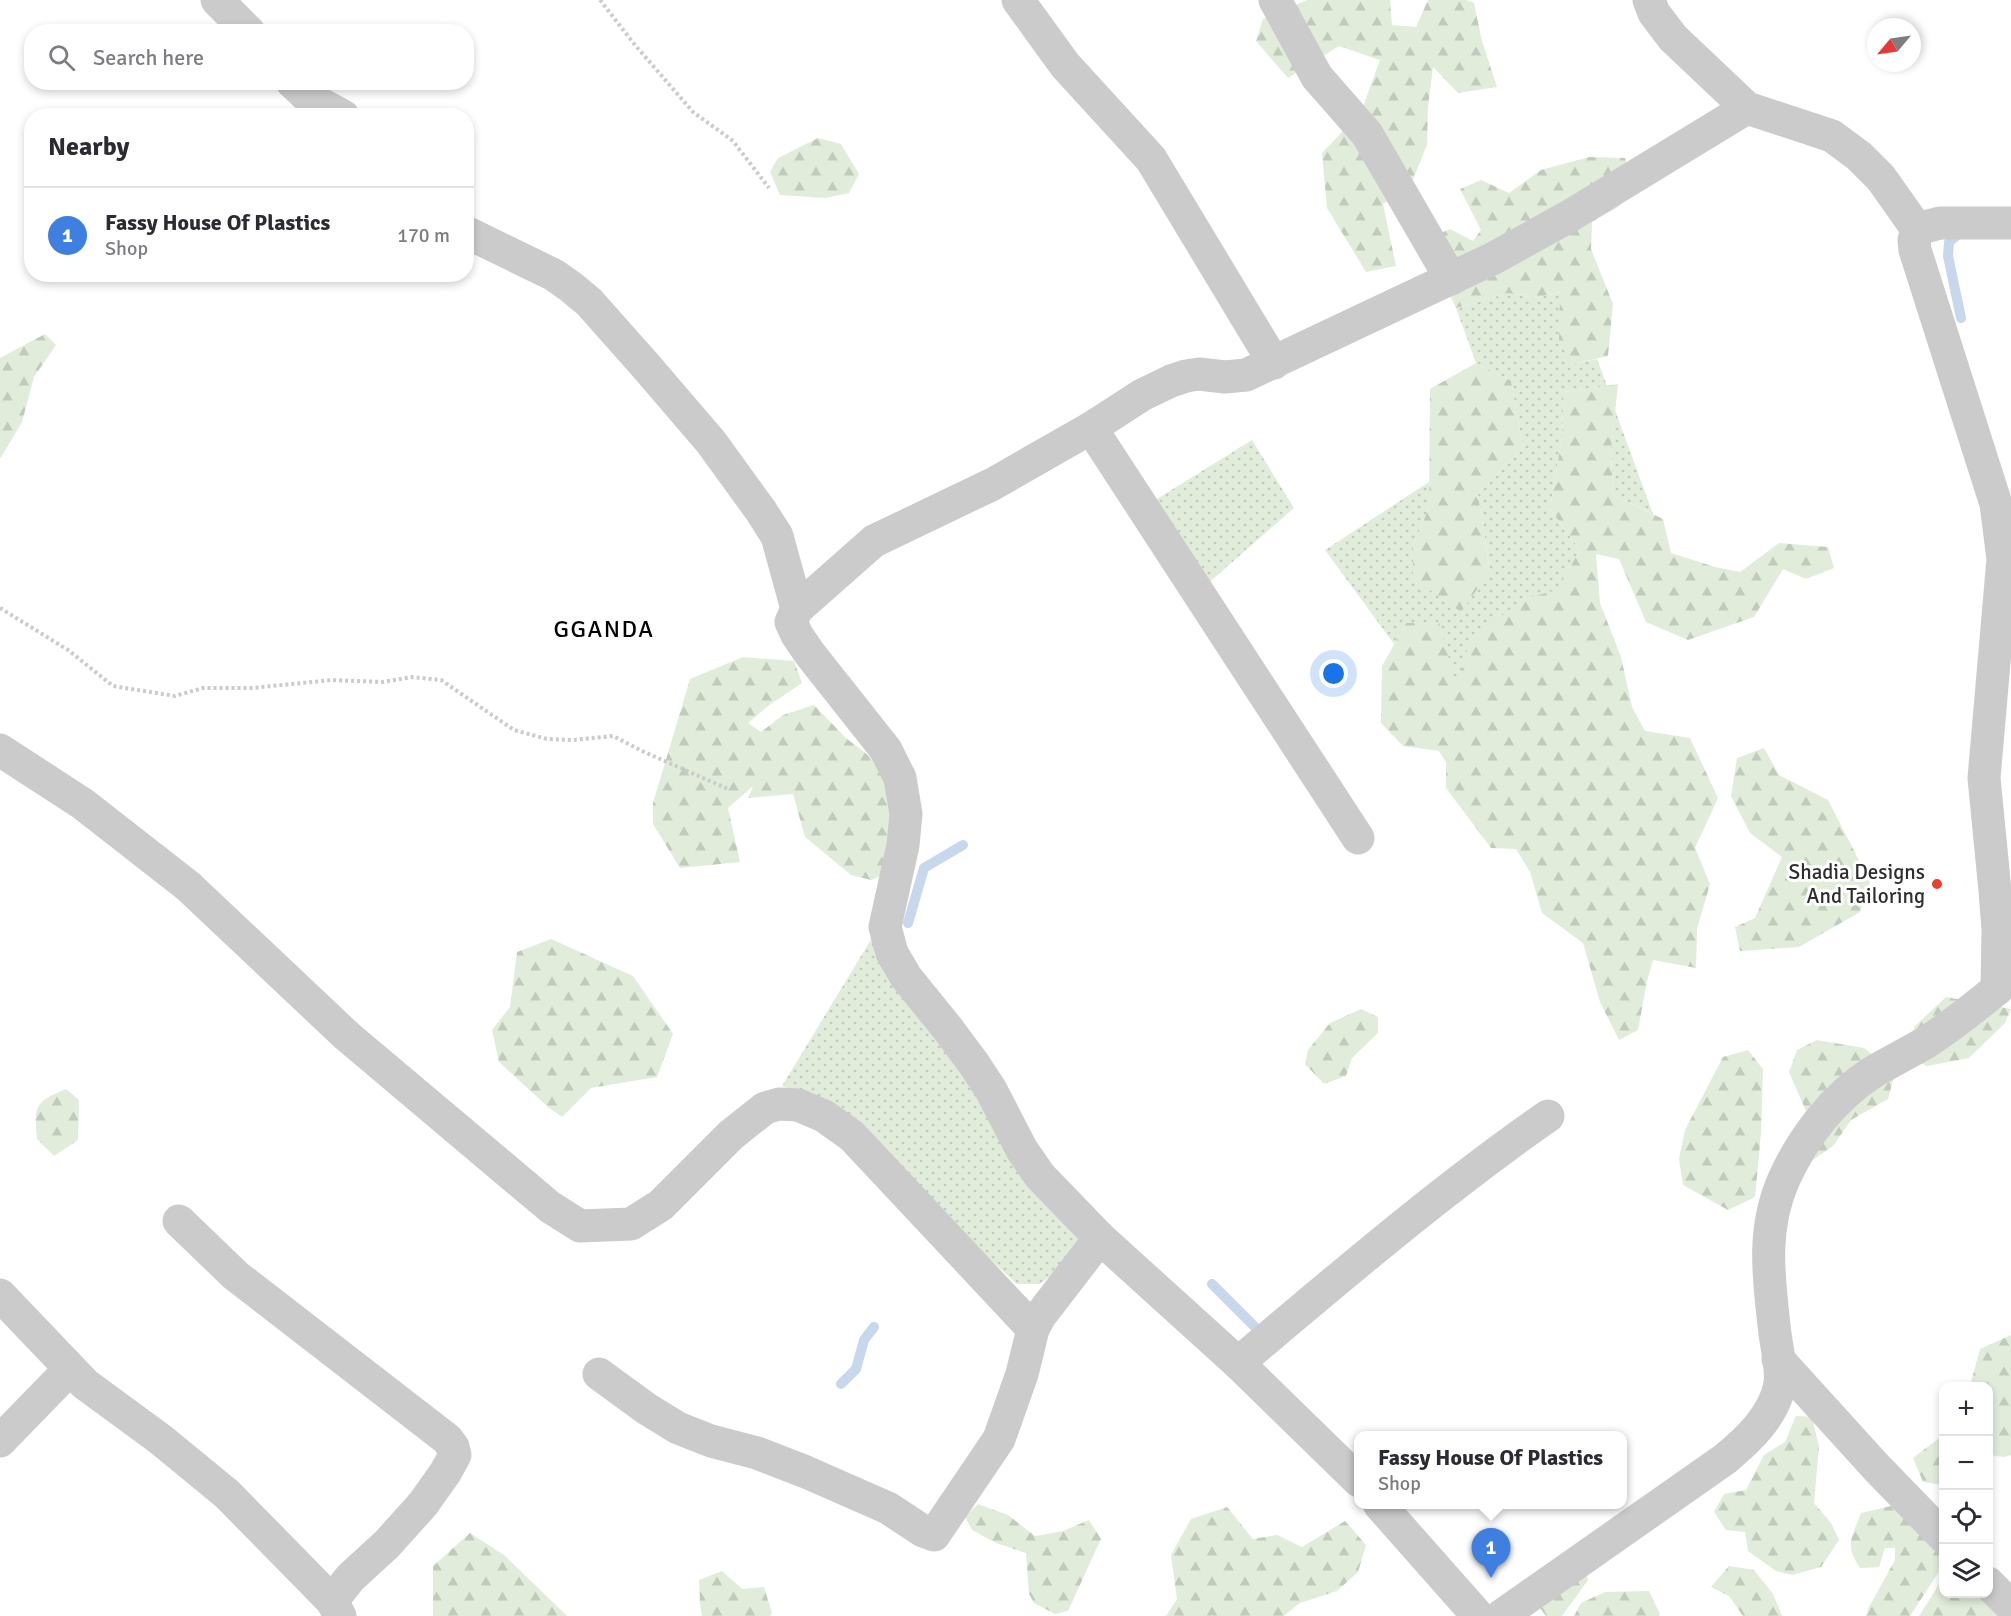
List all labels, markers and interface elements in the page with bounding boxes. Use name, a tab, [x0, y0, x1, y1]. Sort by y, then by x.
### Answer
north arrow	[1867, 18, 1921, 72]
search box	[24, 24, 474, 90]
icon: search	[45, 41, 78, 74]
text: Search here	[93, 44, 204, 71]
text: Nearby	[48, 131, 129, 163]
text: Fassy House Of Plastics	[105, 209, 330, 236]
text: 1	[62, 223, 73, 248]
text: 170 m	[397, 223, 450, 248]
text: Shop	[105, 236, 148, 261]
district label: GGANDA	[554, 614, 654, 644]
your location	[1319, 659, 1348, 688]
place label: Shadia Designs And Tailoring	[1789, 859, 1925, 909]
marker: Shadia Designs And Tailoring	[1930, 877, 1944, 891]
map controls	[1939, 1382, 1993, 1598]
button: +	[1939, 1382, 1993, 1436]
popup	[1354, 1431, 1627, 1509]
button: −	[1939, 1436, 1993, 1490]
text: Fassy House Of Plastics	[1378, 1444, 1603, 1471]
text: Shop	[1378, 1471, 1421, 1496]
button: locate	[1939, 1490, 1993, 1544]
pin: 1	[1472, 1528, 1510, 1578]
button: layers	[1939, 1544, 1993, 1598]

